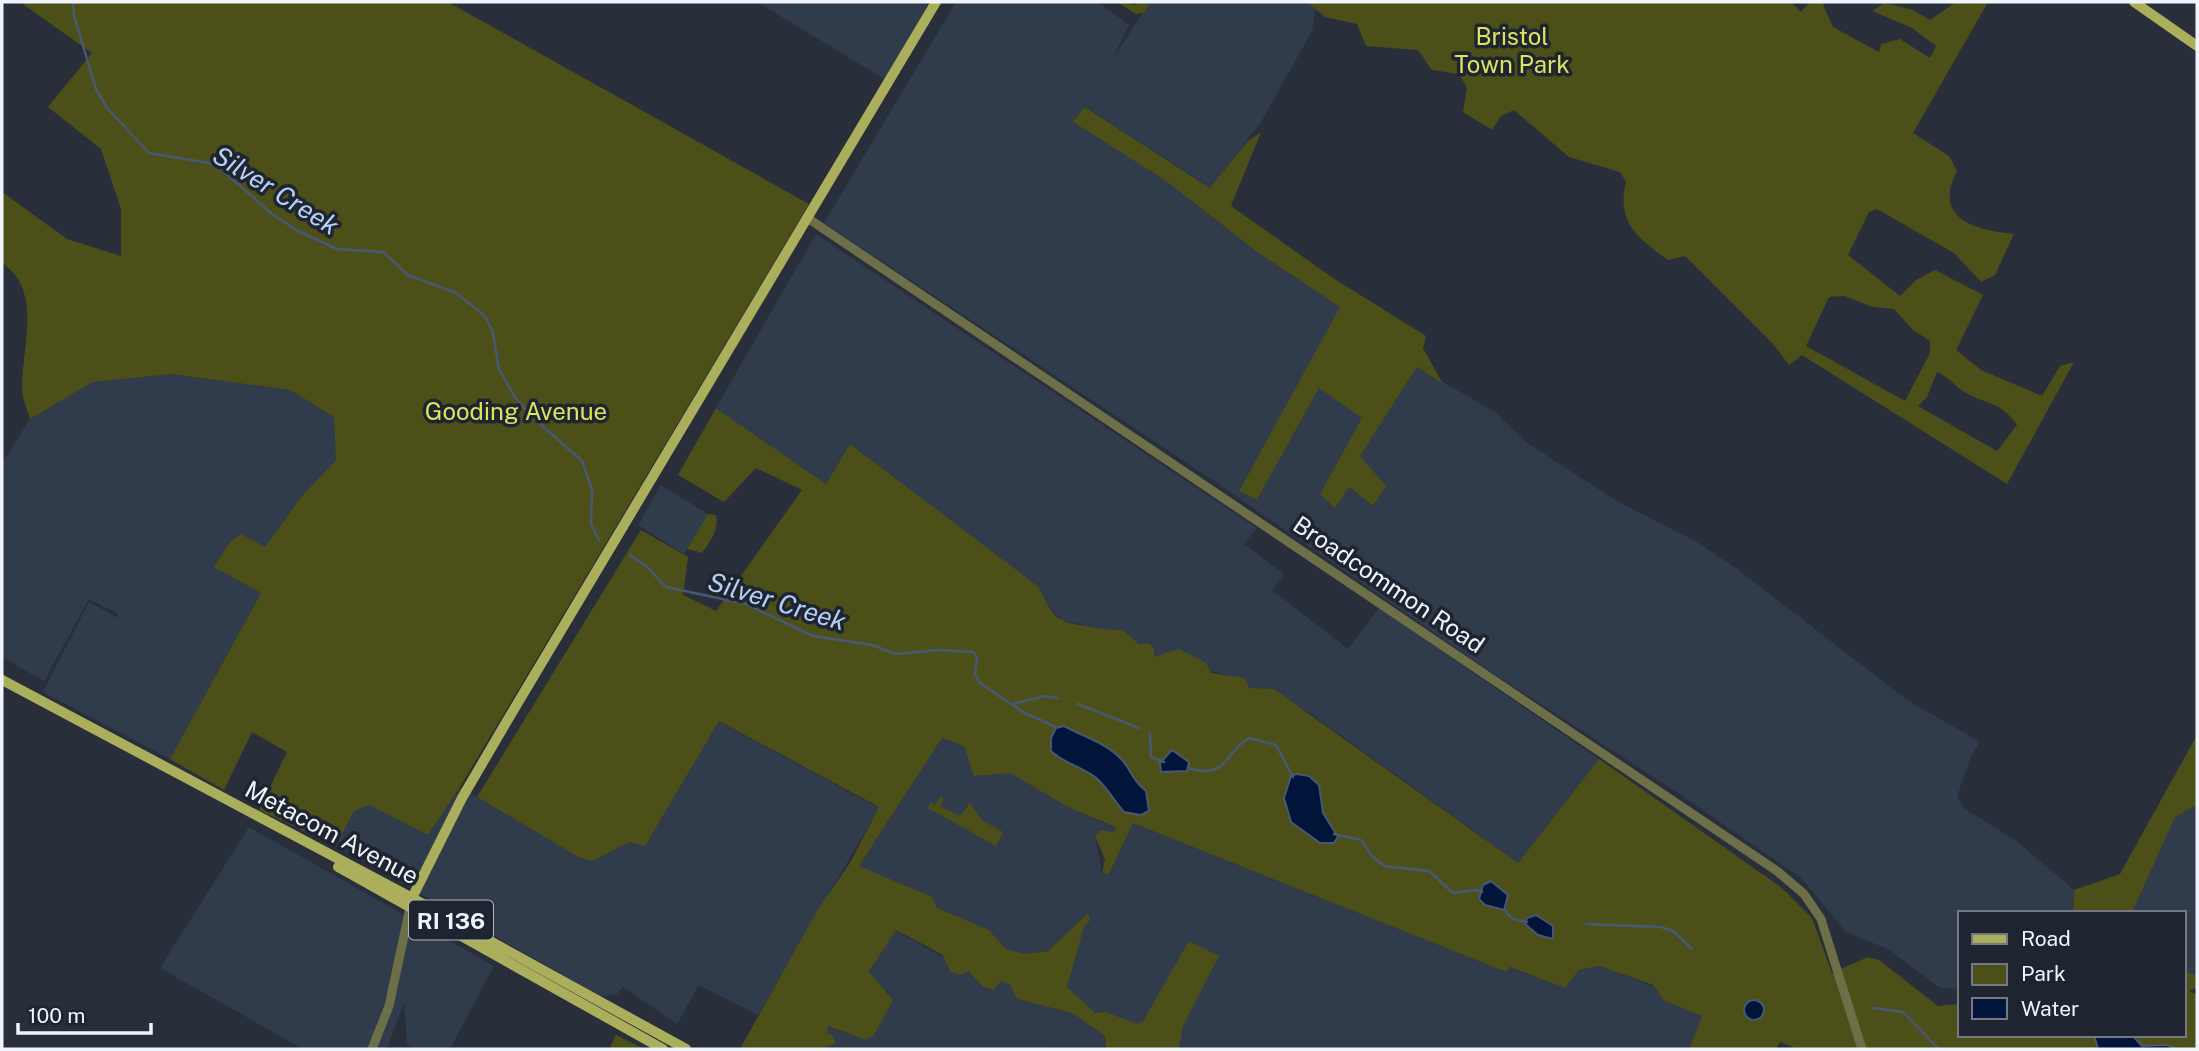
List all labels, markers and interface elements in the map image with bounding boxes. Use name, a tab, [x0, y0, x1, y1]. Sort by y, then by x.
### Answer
park label: Bristol Town Park	[1454, 22, 1570, 78]
water label: Silver Creek	[207, 139, 345, 241]
park label: Gooding Avenue	[425, 397, 607, 425]
street label: Broadcommon Road	[1288, 510, 1490, 658]
water label: Silver Creek	[704, 565, 850, 637]
street label: Metacom Avenue	[241, 775, 423, 889]
road number: RI 136	[409, 900, 493, 939]
legend	[1958, 911, 2185, 1037]
text: Road	[2021, 926, 2071, 951]
text: Park	[2021, 961, 2066, 986]
scale bar	[18, 992, 150, 1036]
text: Water	[2021, 996, 2079, 1021]
text: 100 m	[28, 1003, 85, 1028]

